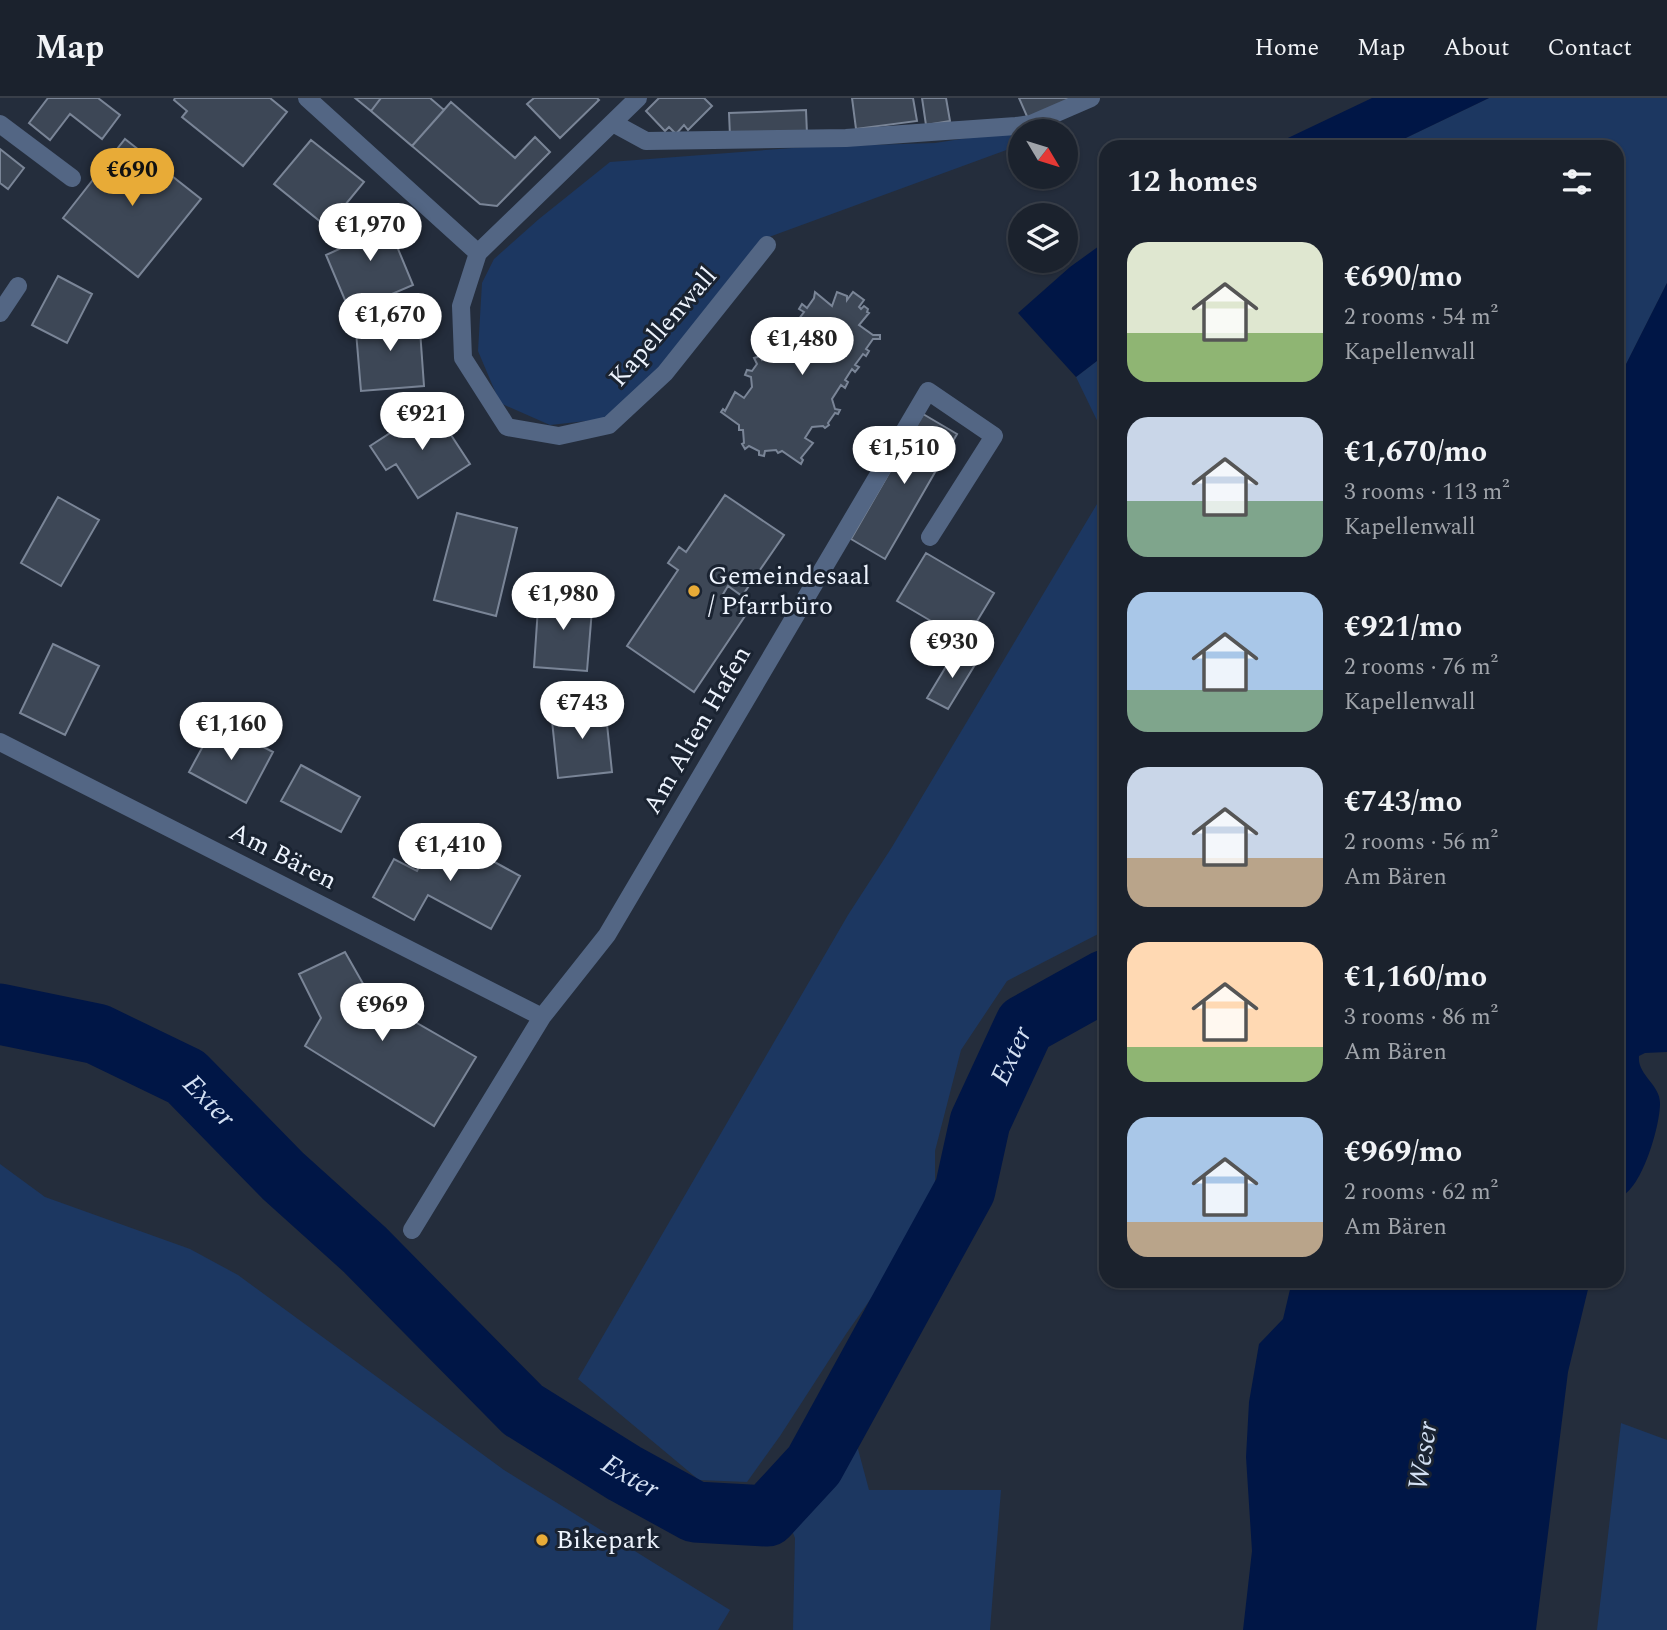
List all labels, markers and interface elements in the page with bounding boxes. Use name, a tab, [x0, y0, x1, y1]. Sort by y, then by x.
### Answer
text: Map	[35, 23, 104, 73]
text: Home	[1254, 30, 1319, 66]
text: Map	[1357, 30, 1405, 66]
text: About	[1443, 30, 1509, 66]
text: Contact	[1547, 30, 1632, 66]
north arrow	[1008, 119, 1078, 189]
map controls	[1008, 119, 1078, 273]
pin: €690	[91, 148, 173, 208]
text: €690	[106, 153, 158, 188]
text: 12 homes	[1127, 159, 1258, 205]
icon: filters	[1558, 163, 1596, 201]
button: layers	[1008, 203, 1078, 273]
pin: €1,970	[313, 204, 427, 263]
text: €1,970	[335, 208, 405, 243]
text: €690/mo	[1344, 254, 1462, 300]
street label: Kapellenwall	[599, 258, 727, 396]
icon: home	[1183, 270, 1267, 354]
pin: €1,670	[333, 294, 447, 353]
text: €1,670	[355, 298, 425, 333]
text: 2 rooms · 54 m²	[1344, 300, 1498, 335]
pin: €1,480	[745, 317, 859, 377]
text: €1,480	[767, 322, 837, 357]
text: Kapellenwall	[1344, 335, 1475, 370]
pin: €921	[381, 392, 463, 452]
text: €921	[396, 397, 448, 432]
pin: €1,510	[847, 426, 961, 486]
text: €1,670/mo	[1344, 429, 1487, 475]
text: €1,510	[869, 431, 939, 466]
icon: home	[1183, 445, 1267, 529]
text: 3 rooms · 113 m²	[1344, 475, 1510, 510]
text: Kapellenwall	[1344, 510, 1475, 545]
place label: Gemeindesaal / Pfarrbüro	[708, 556, 870, 626]
pin: €1,980	[506, 573, 620, 632]
text: €1,980	[528, 577, 598, 612]
marker: Gemeindesaal / Pfarrbüro	[686, 583, 702, 599]
text: €921/mo	[1344, 604, 1462, 650]
pin: €930	[911, 620, 993, 680]
icon: home	[1183, 620, 1267, 704]
text: €930	[926, 625, 978, 660]
street label: Am Alten Hafen	[632, 638, 762, 822]
text: 2 rooms · 76 m²	[1344, 650, 1498, 685]
pin: €743	[541, 682, 623, 741]
text: Kapellenwall	[1344, 685, 1475, 720]
text: €743	[556, 686, 608, 721]
pin: €1,160	[174, 702, 288, 762]
text: €1,160	[196, 707, 266, 742]
text: €743/mo	[1344, 779, 1462, 825]
icon: home	[1183, 795, 1267, 879]
street label: Am Bären	[222, 812, 344, 900]
pin: €1,410	[393, 824, 507, 883]
text: 2 rooms · 56 m²	[1344, 825, 1498, 860]
text: €1,410	[415, 828, 485, 863]
text: Am Bären	[1344, 860, 1447, 895]
text: €1,160/mo	[1344, 954, 1487, 1000]
icon: home	[1183, 970, 1267, 1054]
pin: €969	[341, 984, 423, 1043]
text: €969	[356, 988, 408, 1023]
text: 3 rooms · 86 m²	[1344, 1000, 1498, 1035]
water label: Exter	[979, 1019, 1043, 1092]
text: Am Bären	[1344, 1035, 1447, 1070]
water label: Exter	[173, 1064, 246, 1138]
text: €969/mo	[1344, 1129, 1462, 1175]
icon: home	[1183, 1145, 1267, 1229]
text: 2 rooms · 62 m²	[1344, 1175, 1498, 1210]
text: Am Bären	[1344, 1210, 1447, 1245]
water label: Weser	[1396, 1418, 1450, 1494]
water label: Exter	[593, 1443, 667, 1510]
place label: Bikepark	[556, 1520, 660, 1560]
marker: Bikepark	[534, 1532, 550, 1548]

